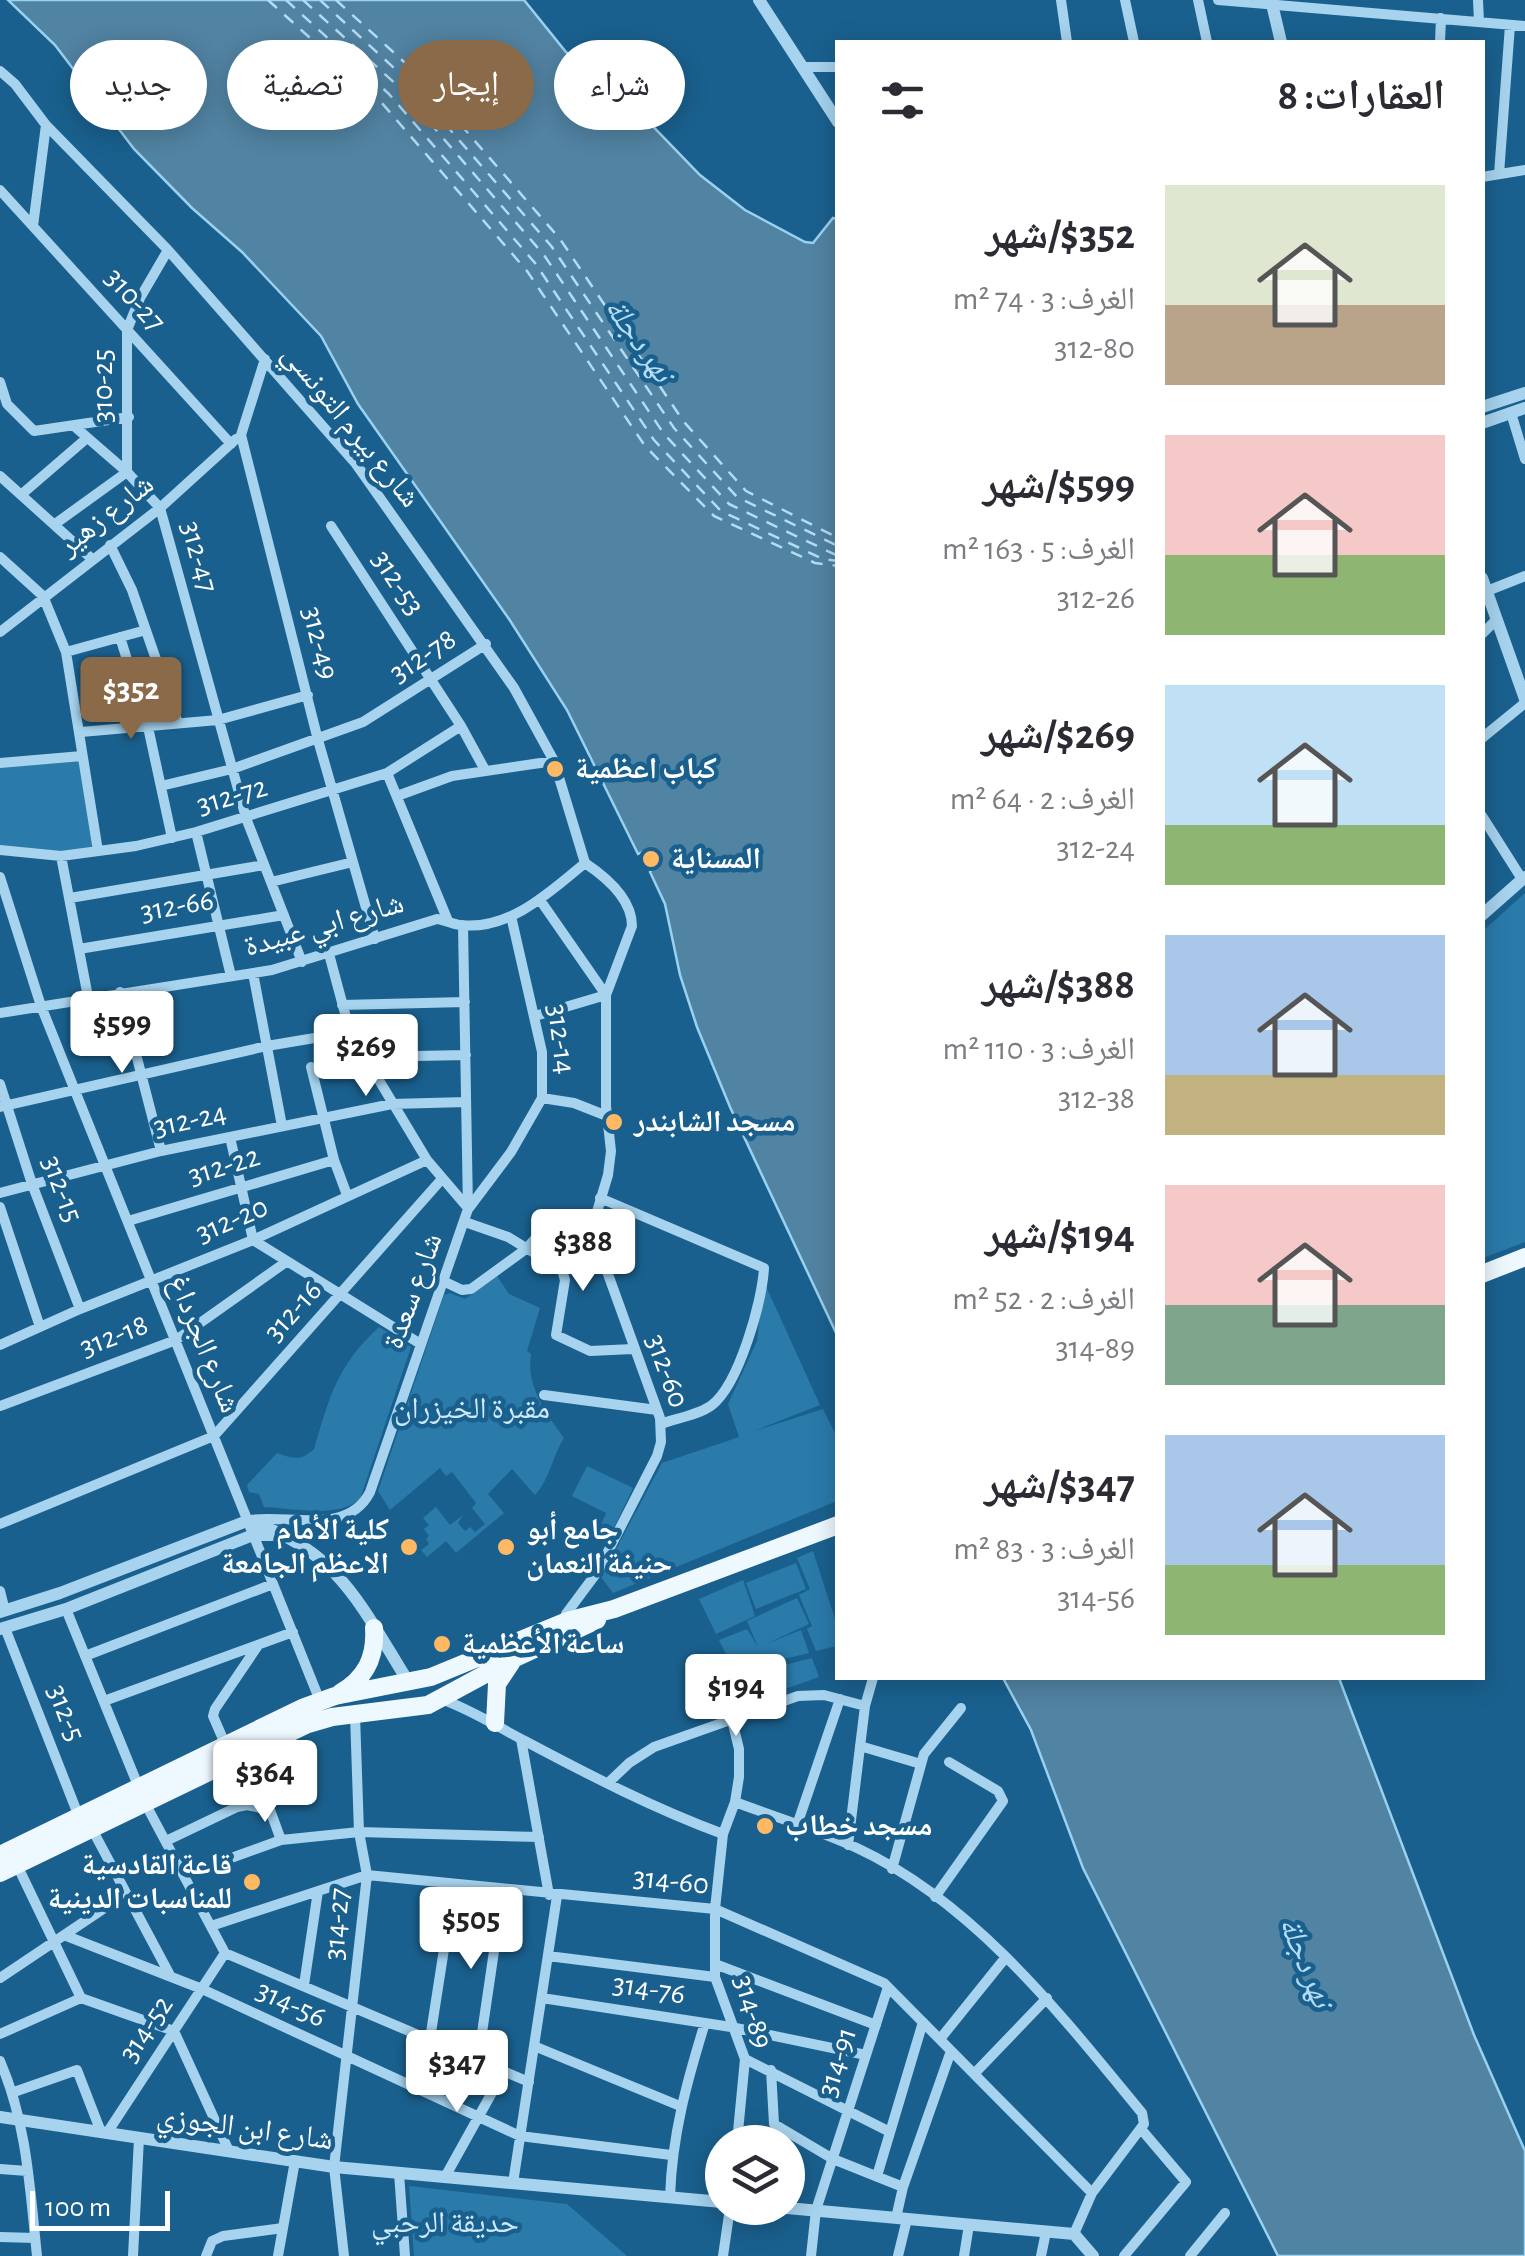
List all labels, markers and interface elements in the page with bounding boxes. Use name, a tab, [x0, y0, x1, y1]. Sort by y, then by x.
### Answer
chip: جديد	[70, 40, 207, 130]
chip: تصفية	[227, 40, 378, 130]
chip: إيجار	[398, 40, 534, 130]
chip: شراء	[554, 40, 685, 130]
icon: filters	[875, 73, 930, 128]
text: العقارات: 8	[1277, 75, 1445, 117]
text: $352/شهر	[985, 214, 1135, 256]
icon: home	[1245, 225, 1365, 345]
street label: 310-27	[99, 263, 171, 337]
text: الغرف: 3 · 74 m²	[953, 283, 1135, 315]
water label: نهر دجلة	[598, 292, 682, 392]
text: 312-80	[1054, 332, 1135, 364]
street label: شارع بيرم التونسي	[271, 339, 426, 518]
street label: 310-25	[88, 349, 118, 423]
text: $599/شهر	[983, 464, 1135, 506]
street label: شارع زهير	[52, 469, 161, 564]
icon: home	[1245, 475, 1365, 595]
street label: 312-47	[175, 518, 223, 596]
text: الغرف: 5 · 163 m²	[942, 533, 1135, 565]
street label: 312-53	[366, 545, 430, 621]
text: 312-26	[1057, 582, 1135, 614]
street label: 312-49	[296, 603, 344, 683]
street label: 312-78	[385, 624, 461, 688]
pin: $352	[72, 657, 190, 742]
text: $352	[102, 673, 160, 705]
text: $269/شهر	[981, 714, 1135, 756]
icon: home	[1245, 725, 1365, 845]
place label: كباب اعظمية	[575, 754, 717, 785]
marker: كباب اعظمية	[544, 758, 566, 780]
street label: 312-72	[193, 772, 271, 820]
text: الغرف: 2 · 64 m²	[950, 783, 1135, 815]
text: 312-24	[1056, 832, 1135, 864]
place label: المسناية	[671, 844, 761, 875]
marker: المسناية	[640, 848, 662, 870]
street label: 312-66	[138, 885, 216, 927]
street label: شارع ابي عبيدة	[241, 888, 409, 969]
text: $388/شهر	[982, 964, 1135, 1006]
icon: home	[1245, 975, 1365, 1095]
pin: $599	[63, 991, 181, 1076]
street label: 312-14	[542, 1002, 580, 1076]
text: $599	[92, 1007, 152, 1039]
pin: $269	[307, 1014, 425, 1099]
text: $269	[336, 1030, 396, 1062]
text: الغرف: 3 · 110 m²	[943, 1033, 1135, 1065]
text: 312-38	[1058, 1082, 1135, 1114]
street label: 312-24	[151, 1098, 229, 1142]
place label: مسجد الشابندر	[632, 1107, 795, 1138]
marker: مسجد الشابندر	[603, 1111, 625, 1133]
street label: 312-22	[185, 1141, 263, 1191]
street label: 312-15	[36, 1152, 88, 1226]
street label: 312-20	[192, 1192, 272, 1248]
pin: $388	[524, 1209, 642, 1294]
text: $194/شهر	[985, 1214, 1135, 1256]
text: $388	[553, 1225, 613, 1257]
icon: home	[1245, 1225, 1365, 1345]
street label: شارع سعدة	[378, 1229, 451, 1354]
street label: شارع الجرداغ	[160, 1271, 245, 1418]
street label: 312-16	[258, 1275, 328, 1347]
text: الغرف: 2 · 52 m²	[952, 1283, 1135, 1315]
street label: 312-18	[76, 1309, 152, 1363]
street label: 312-60	[640, 1330, 694, 1412]
text: 314-89	[1055, 1332, 1135, 1364]
park label: مقبرة الخيزران	[394, 1394, 550, 1426]
text: $347/شهر	[984, 1464, 1135, 1506]
icon: home	[1245, 1475, 1365, 1595]
place label: جامع أبو حنيفة النعمان	[526, 1511, 672, 1581]
place label: كلية الأمام الاعظم الجامعة	[221, 1514, 389, 1583]
text: الغرف: 3 · 83 m²	[953, 1533, 1135, 1565]
marker: كلية الأمام الاعظم الجامعة	[398, 1536, 420, 1558]
marker: جامع أبو حنيفة النعمان	[495, 1536, 517, 1558]
text: 314-56	[1057, 1582, 1135, 1614]
place label: ساعة الأعظمية	[462, 1628, 624, 1660]
marker: ساعة الأعظمية	[431, 1633, 453, 1655]
pin: $194	[677, 1654, 795, 1739]
text: $194	[707, 1670, 765, 1702]
street label: 312-5	[42, 1681, 90, 1745]
pin: $364	[206, 1740, 324, 1825]
text: $364	[235, 1756, 295, 1788]
place label: مسجد خطاب	[785, 1811, 932, 1842]
marker: مسجد خطاب	[754, 1815, 776, 1837]
place label: قاعة القادسية للمناسبات الدينية	[48, 1850, 232, 1915]
street label: 314-60	[632, 1862, 710, 1900]
marker: قاعة القادسية للمناسبات الدينية	[241, 1871, 263, 1893]
street label: 314-27	[319, 1887, 355, 1961]
pin: $505	[412, 1887, 530, 1972]
text: $505	[442, 1903, 500, 1935]
water label: نهر دجلة	[1273, 1912, 1340, 2016]
street label: 314-76	[611, 1968, 687, 2010]
street label: 314-89	[728, 1972, 778, 2052]
street label: 314-56	[252, 1975, 330, 2033]
street label: 314-52	[113, 1991, 179, 2067]
street label: 314-91	[812, 2024, 862, 2100]
pin: $347	[398, 2030, 516, 2115]
text: $347	[428, 2046, 486, 2078]
street label: شارع ابن الجوزي	[154, 2101, 335, 2163]
map controls	[705, 2125, 805, 2225]
button: layers	[705, 2125, 805, 2225]
scale bar	[30, 2186, 170, 2230]
text: 100 m	[45, 2194, 111, 2222]
park label: حديقة الرحبي	[371, 2208, 519, 2246]

